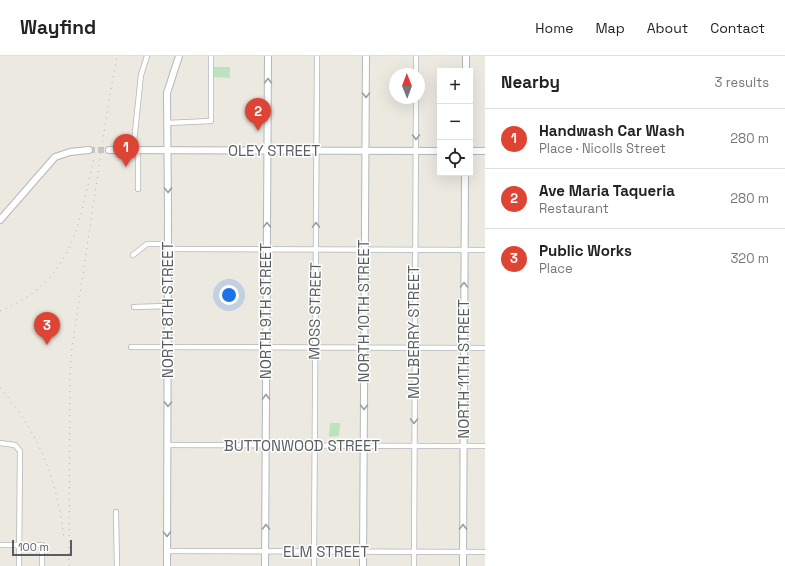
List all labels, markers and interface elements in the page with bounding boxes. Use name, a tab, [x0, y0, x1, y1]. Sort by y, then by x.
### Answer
text: Wayfind	[20, 15, 96, 40]
text: Home	[535, 19, 573, 37]
text: Map	[595, 19, 625, 37]
text: About	[647, 19, 688, 37]
text: Contact	[710, 19, 765, 37]
north arrow	[389, 68, 425, 104]
map controls	[437, 68, 473, 176]
button: +	[437, 68, 473, 104]
text: Nearby	[501, 71, 560, 93]
text: 3 results	[715, 74, 769, 91]
one-way arrow	[264, 78, 272, 84]
one-way arrow	[362, 92, 370, 98]
pin: 2	[245, 98, 271, 131]
button: −	[437, 104, 473, 140]
text: Handwash Car Wash	[539, 121, 685, 140]
text: 1	[511, 130, 517, 147]
text: 280 m	[730, 130, 769, 147]
pin: 1	[113, 134, 139, 167]
one-way arrow	[412, 134, 420, 140]
button: locate	[437, 140, 473, 176]
text: Place · Nicolls Street	[539, 140, 666, 157]
street label: OLEY STREET	[228, 141, 320, 160]
text: Ave Maria Taqueria	[539, 181, 675, 200]
one-way arrow	[164, 187, 172, 193]
text: 2	[510, 190, 518, 207]
text: 280 m	[730, 190, 769, 207]
text: Restaurant	[539, 200, 609, 217]
one-way arrow	[263, 222, 271, 228]
one-way arrow	[312, 222, 320, 228]
street label: NORTH 10TH STREET	[354, 239, 373, 382]
text: Public Works	[539, 241, 632, 260]
street label: NORTH 8TH STREET	[158, 242, 177, 378]
street label: NORTH 9TH STREET	[256, 243, 275, 379]
text: 3	[510, 250, 518, 267]
text: 320 m	[730, 250, 769, 267]
text: Place	[539, 260, 573, 277]
street label: MOSS STREET	[304, 262, 325, 360]
street label: MULBERRY STREET	[404, 265, 423, 399]
one-way arrow	[460, 282, 468, 288]
your location	[219, 285, 239, 305]
street label: NORTH 11TH STREET	[454, 299, 473, 439]
pin: 3	[34, 312, 60, 345]
one-way arrow	[262, 394, 270, 400]
one-way arrow	[163, 401, 172, 407]
one-way arrow	[360, 404, 368, 410]
one-way arrow	[410, 418, 418, 424]
street label: BUTTONWOOD STREET	[224, 436, 380, 455]
one-way arrow	[261, 524, 270, 530]
one-way arrow	[459, 524, 467, 530]
one-way arrow	[163, 531, 171, 537]
scale bar	[12, 538, 72, 557]
text: 100 m	[18, 540, 49, 554]
street label: ELM STREET	[283, 542, 369, 561]

